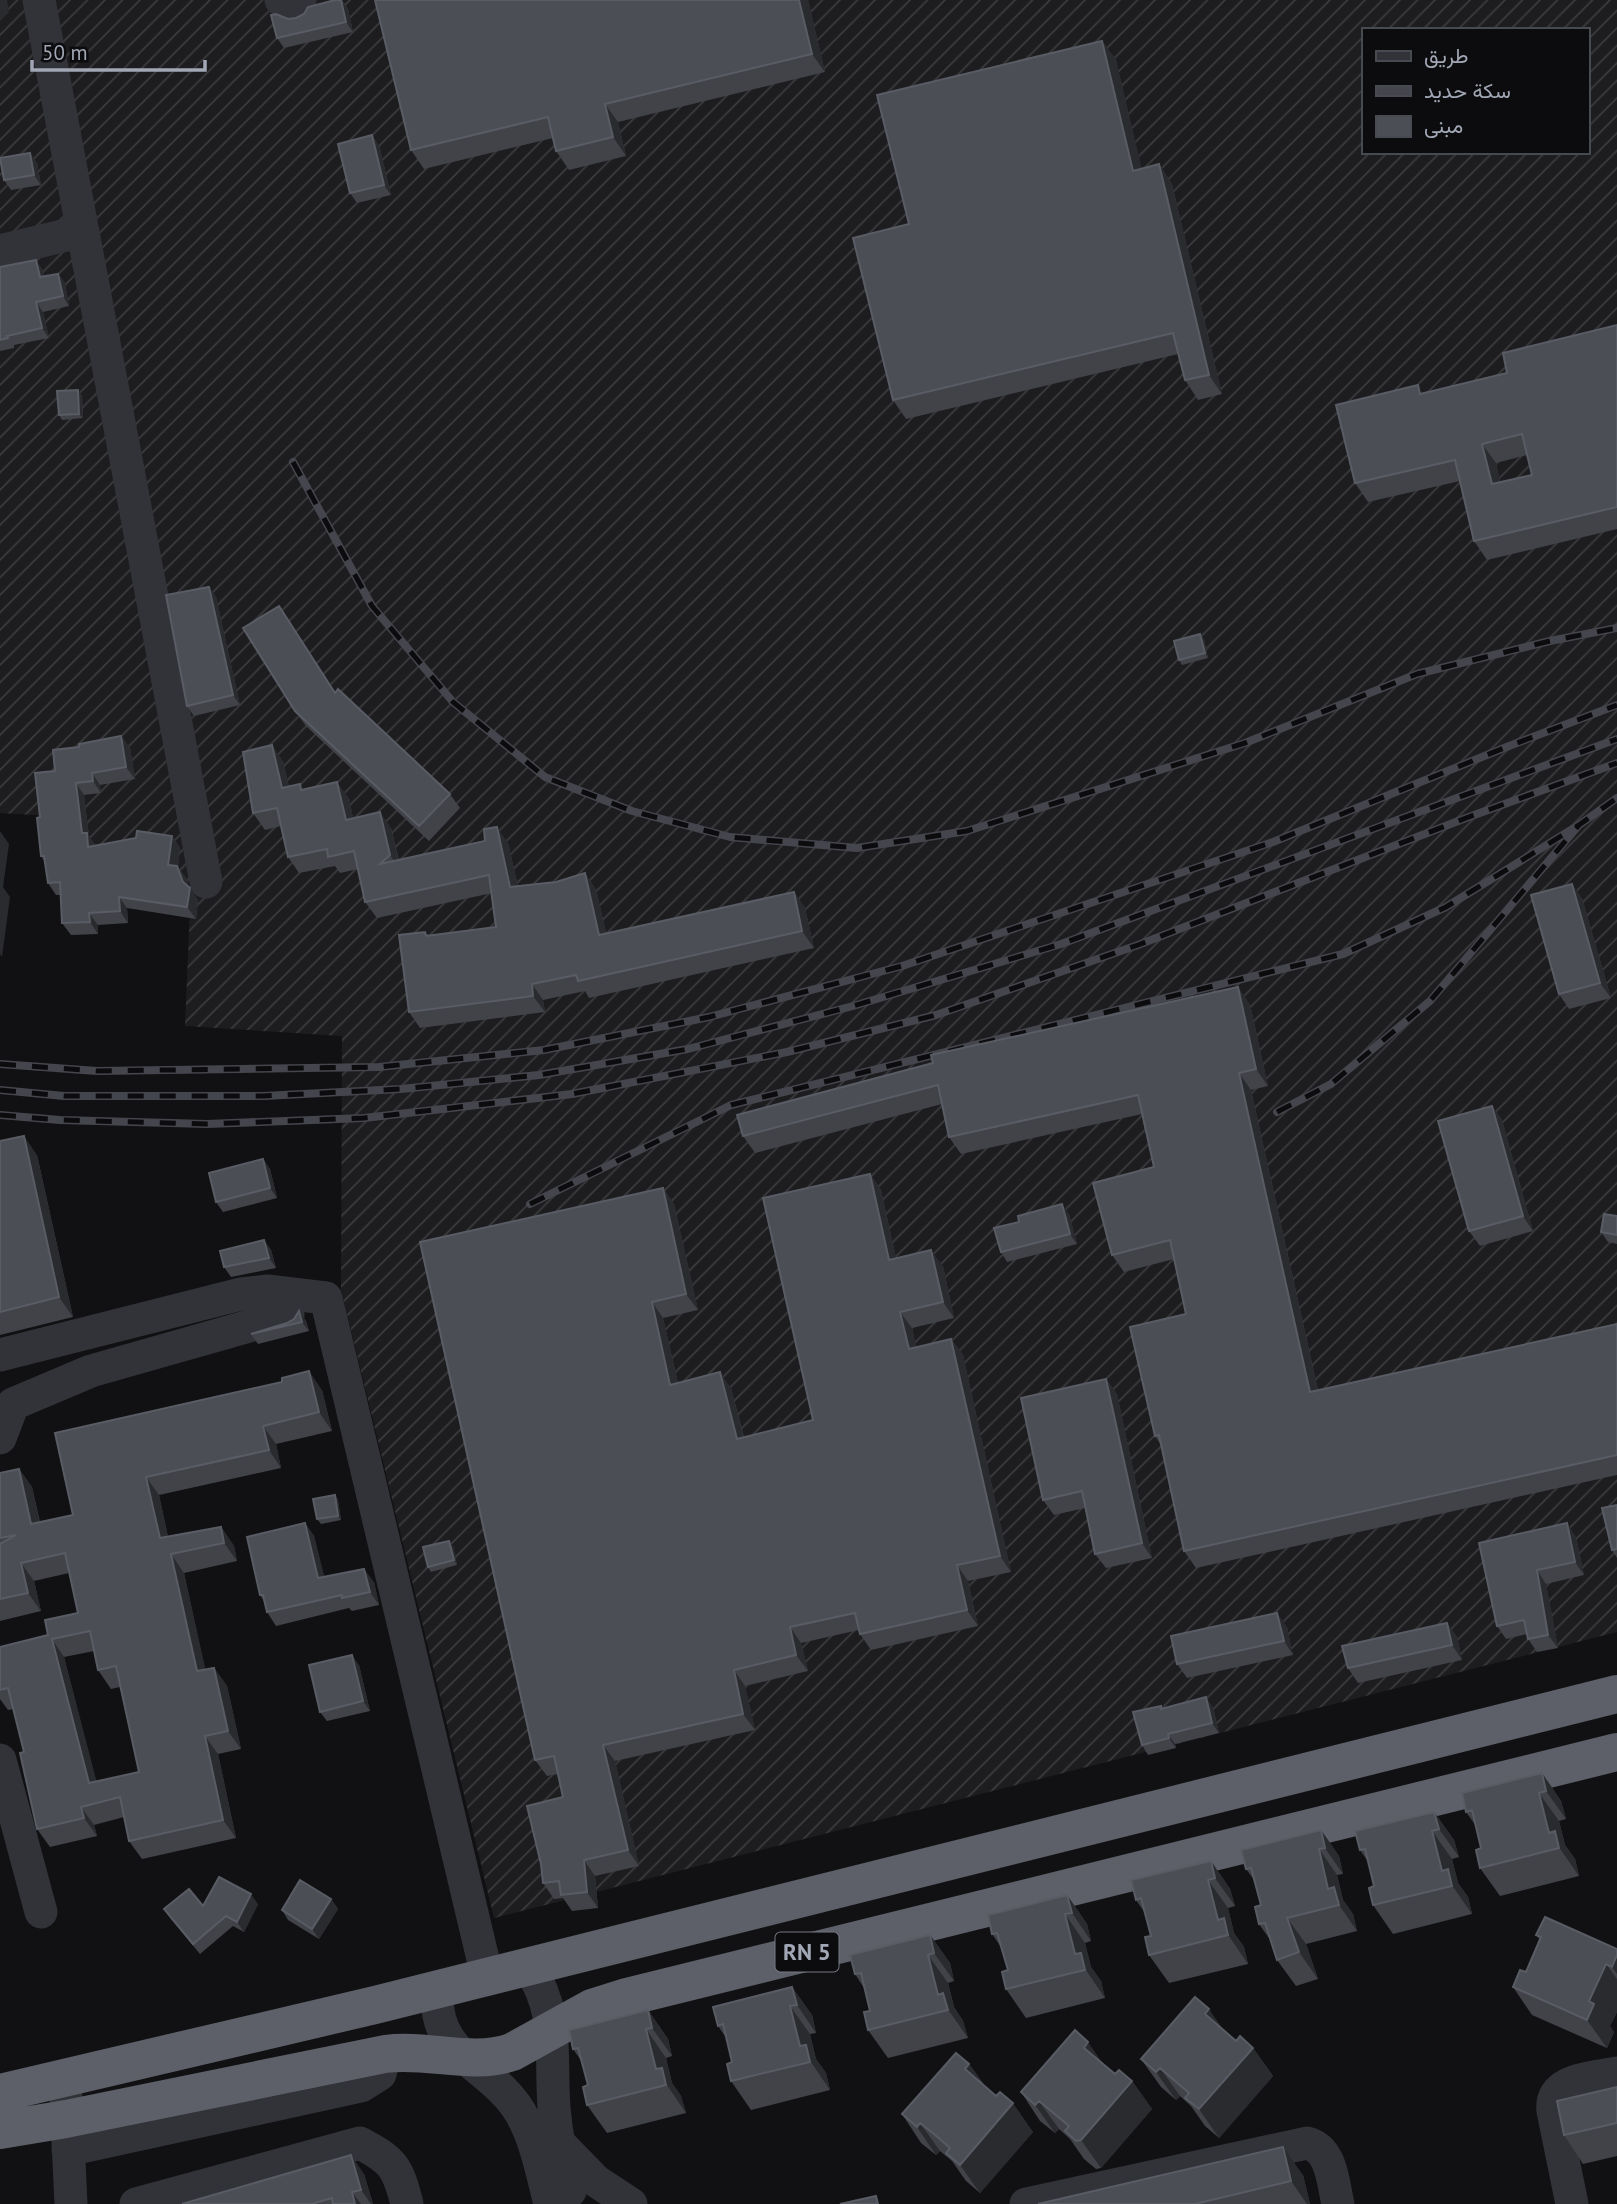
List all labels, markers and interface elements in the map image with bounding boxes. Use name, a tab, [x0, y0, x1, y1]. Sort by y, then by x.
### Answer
scale bar	[32, 28, 205, 72]
legend	[1362, 28, 1589, 154]
text: 50 m	[42, 39, 88, 66]
text: طريق	[1424, 42, 1469, 69]
text: سكة حديد	[1424, 77, 1511, 104]
text: مبنى	[1424, 112, 1463, 139]
road number: RN 5	[776, 1932, 838, 1971]

